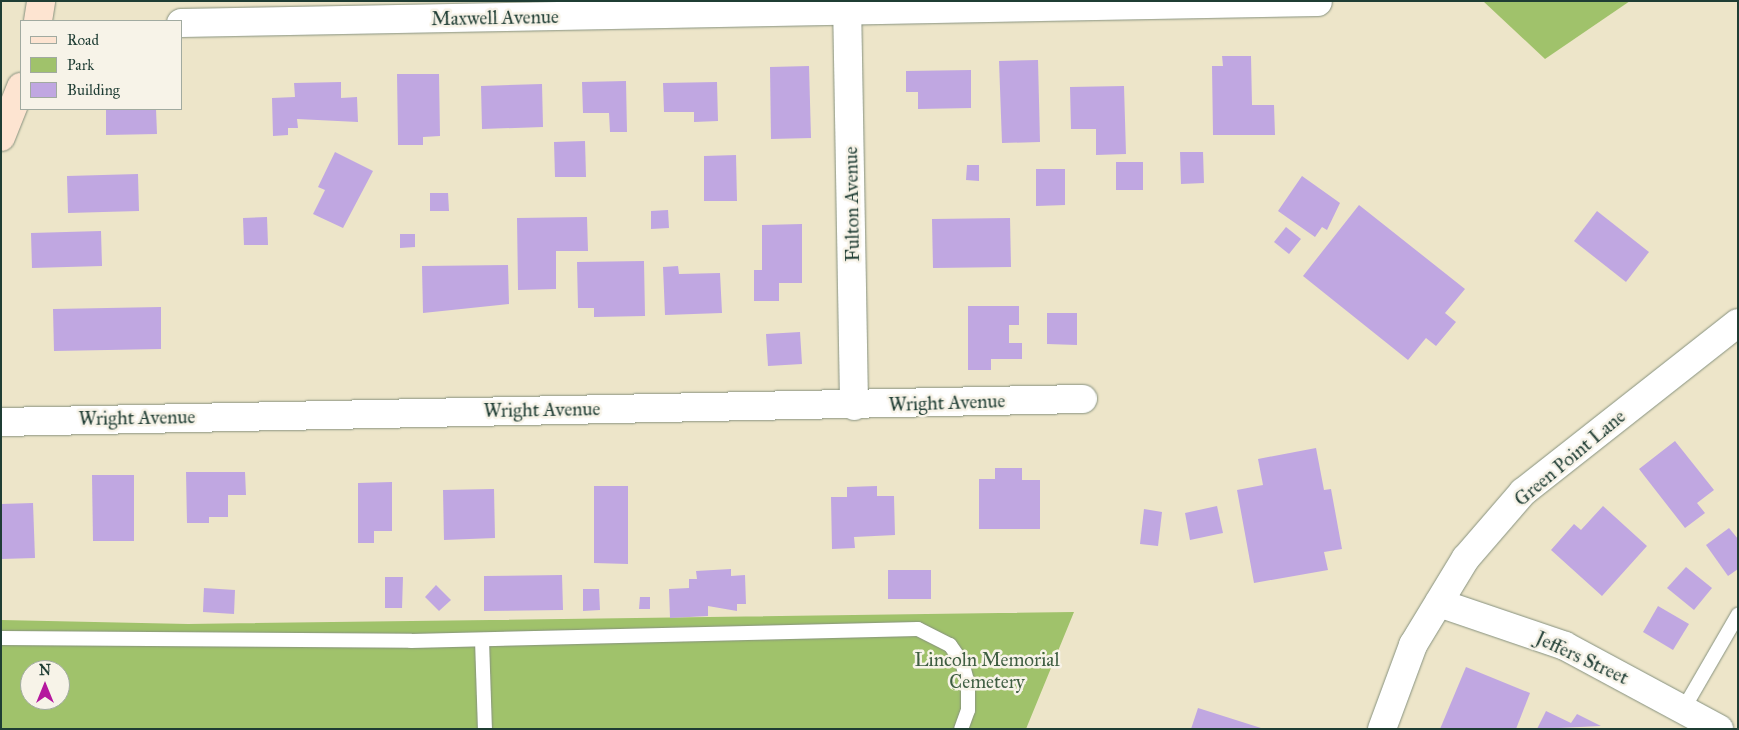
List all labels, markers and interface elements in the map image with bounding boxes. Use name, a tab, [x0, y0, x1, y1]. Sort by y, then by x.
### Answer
street label: Maxwell Avenue	[431, 5, 559, 31]
legend	[20, 20, 182, 110]
text: Road	[67, 31, 99, 49]
text: Park	[67, 56, 94, 74]
text: Building	[67, 81, 120, 99]
street label: Fulton Avenue	[840, 146, 864, 262]
street label: Wright Avenue	[888, 390, 1006, 416]
street label: Wright Avenue	[483, 398, 601, 422]
street label: Green Point Lane	[1510, 405, 1630, 511]
street label: Wright Avenue	[78, 406, 196, 430]
street label: Jeffers Street	[1532, 627, 1632, 689]
park label: Lincoln Memorial Cemetery	[914, 649, 1060, 693]
north arrow	[20, 660, 70, 710]
text: N	[39, 662, 51, 679]

